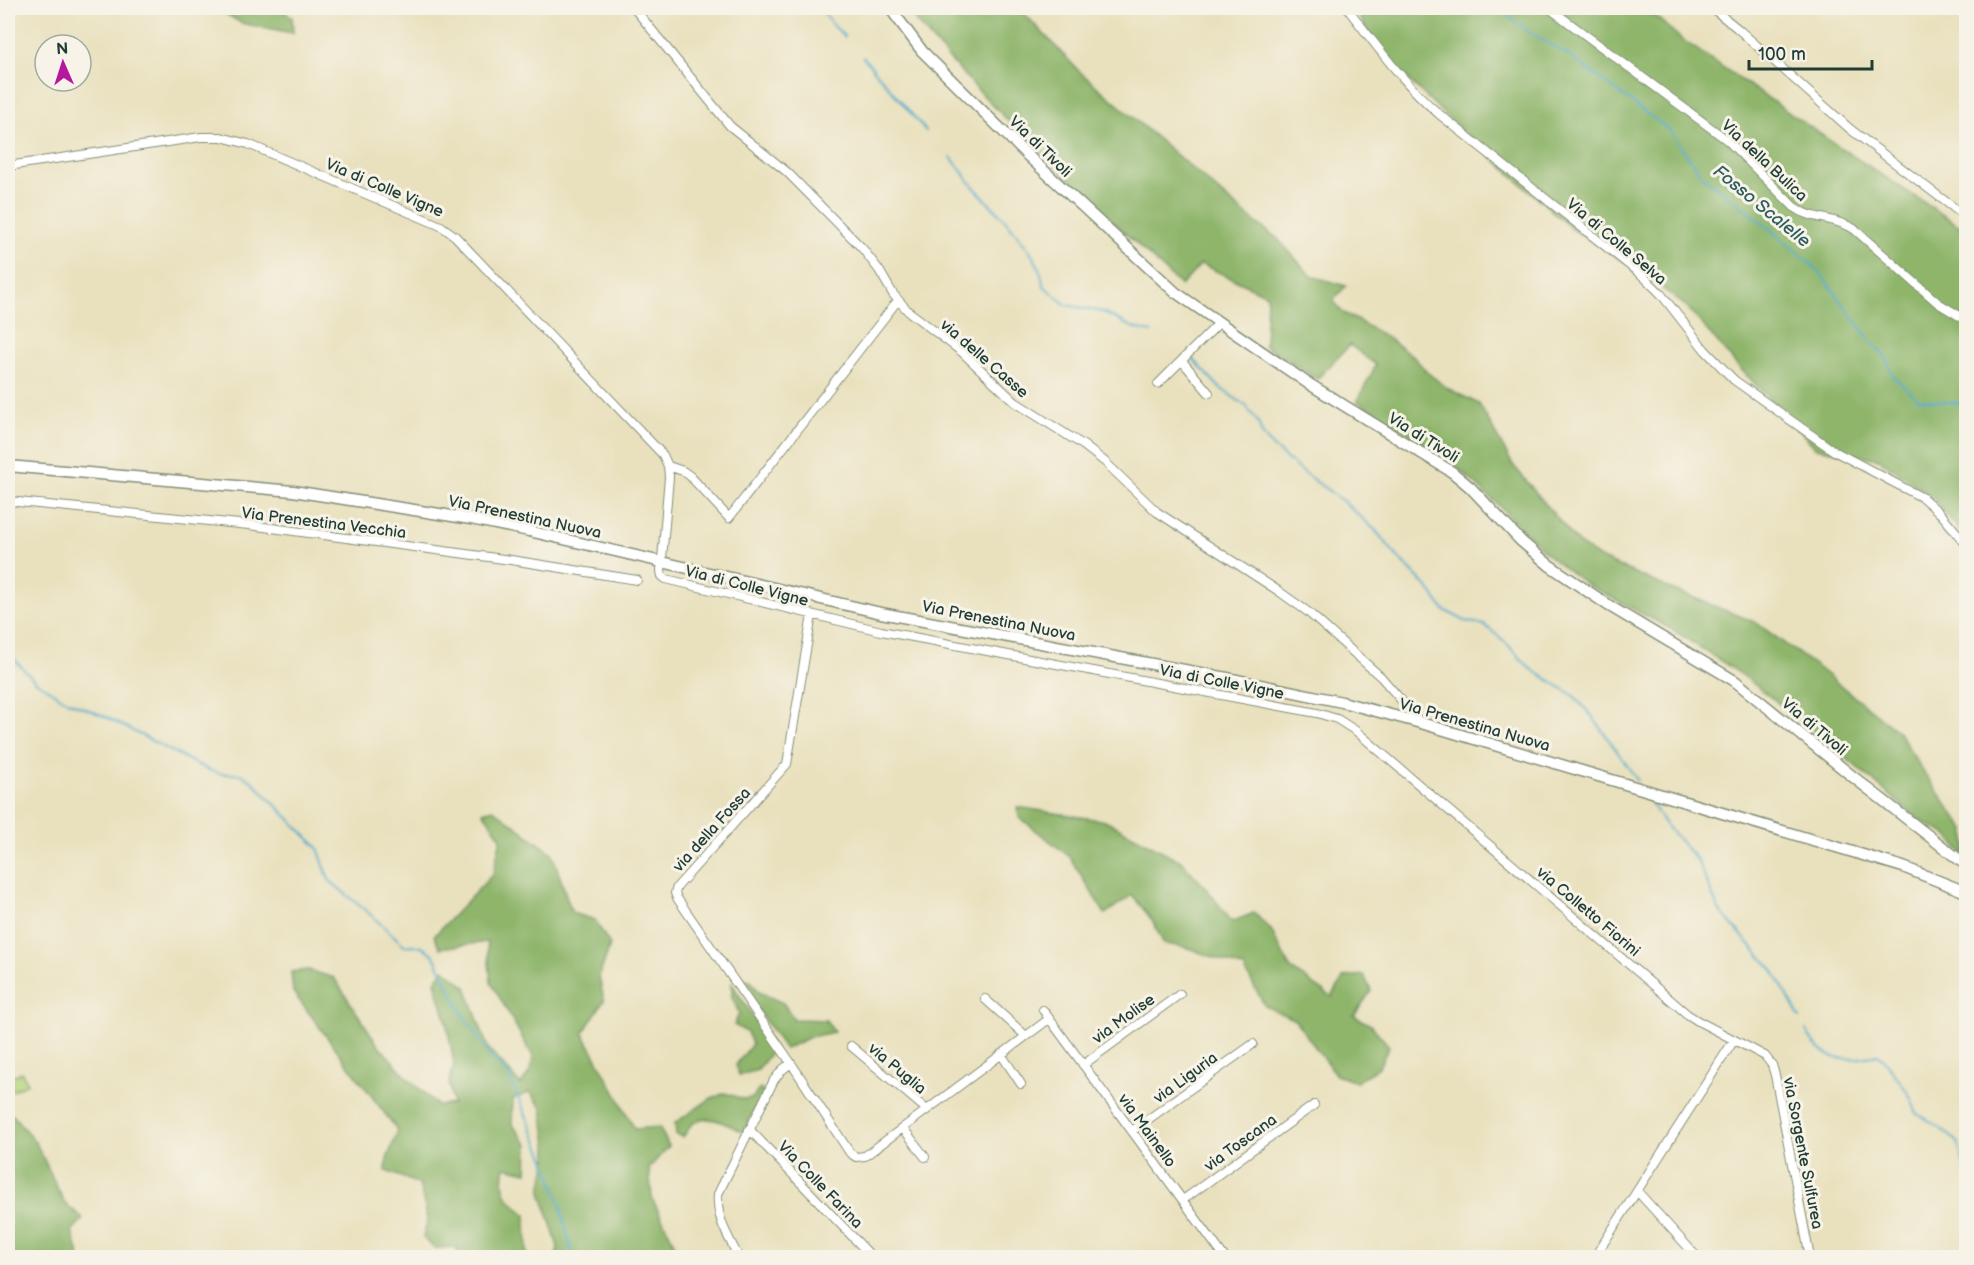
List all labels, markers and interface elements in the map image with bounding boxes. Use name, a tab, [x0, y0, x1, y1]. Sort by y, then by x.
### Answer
north arrow	[33, 33, 93, 93]
scale bar	[1749, 33, 1872, 71]
text: N	[56, 40, 69, 59]
text: 100 m	[1758, 44, 1806, 65]
street label: Via di Tivoli	[1005, 113, 1075, 182]
street label: Via della Bulica	[1717, 116, 1811, 206]
street label: Via di Colle Vigne	[323, 155, 447, 222]
water label: Fosso Scalelle	[1709, 161, 1814, 252]
street label: Via di Colle Selva	[1562, 195, 1670, 289]
street label: via delle Casse	[935, 315, 1032, 403]
street label: Via di Tivoli	[1384, 409, 1462, 467]
street label: Via Prenestina Nuova	[446, 492, 603, 543]
street label: Via Prenestina Vecchia	[240, 504, 407, 543]
street label: Via di Colle Vigne	[683, 562, 811, 611]
street label: Via Prenestina Nuova	[920, 597, 1077, 646]
street label: Via di Colle Vigne	[1158, 661, 1286, 704]
street label: Via di Tivoli	[1777, 694, 1851, 760]
street label: Via Prenestina Nuova	[1397, 695, 1552, 756]
street label: via della Fossa	[669, 784, 755, 877]
street label: via Colletto Fiorini	[1532, 863, 1644, 961]
street label: via Molise	[1088, 990, 1159, 1049]
street label: via Puglia	[864, 1039, 930, 1099]
street label: via Liguria	[1149, 1049, 1222, 1108]
street label: via Sorgente Sulfurea	[1778, 1075, 1827, 1231]
street label: via Mainello	[1113, 1090, 1180, 1171]
street label: via Toscana	[1200, 1111, 1281, 1176]
street label: Via Colle Farina	[773, 1137, 866, 1233]

